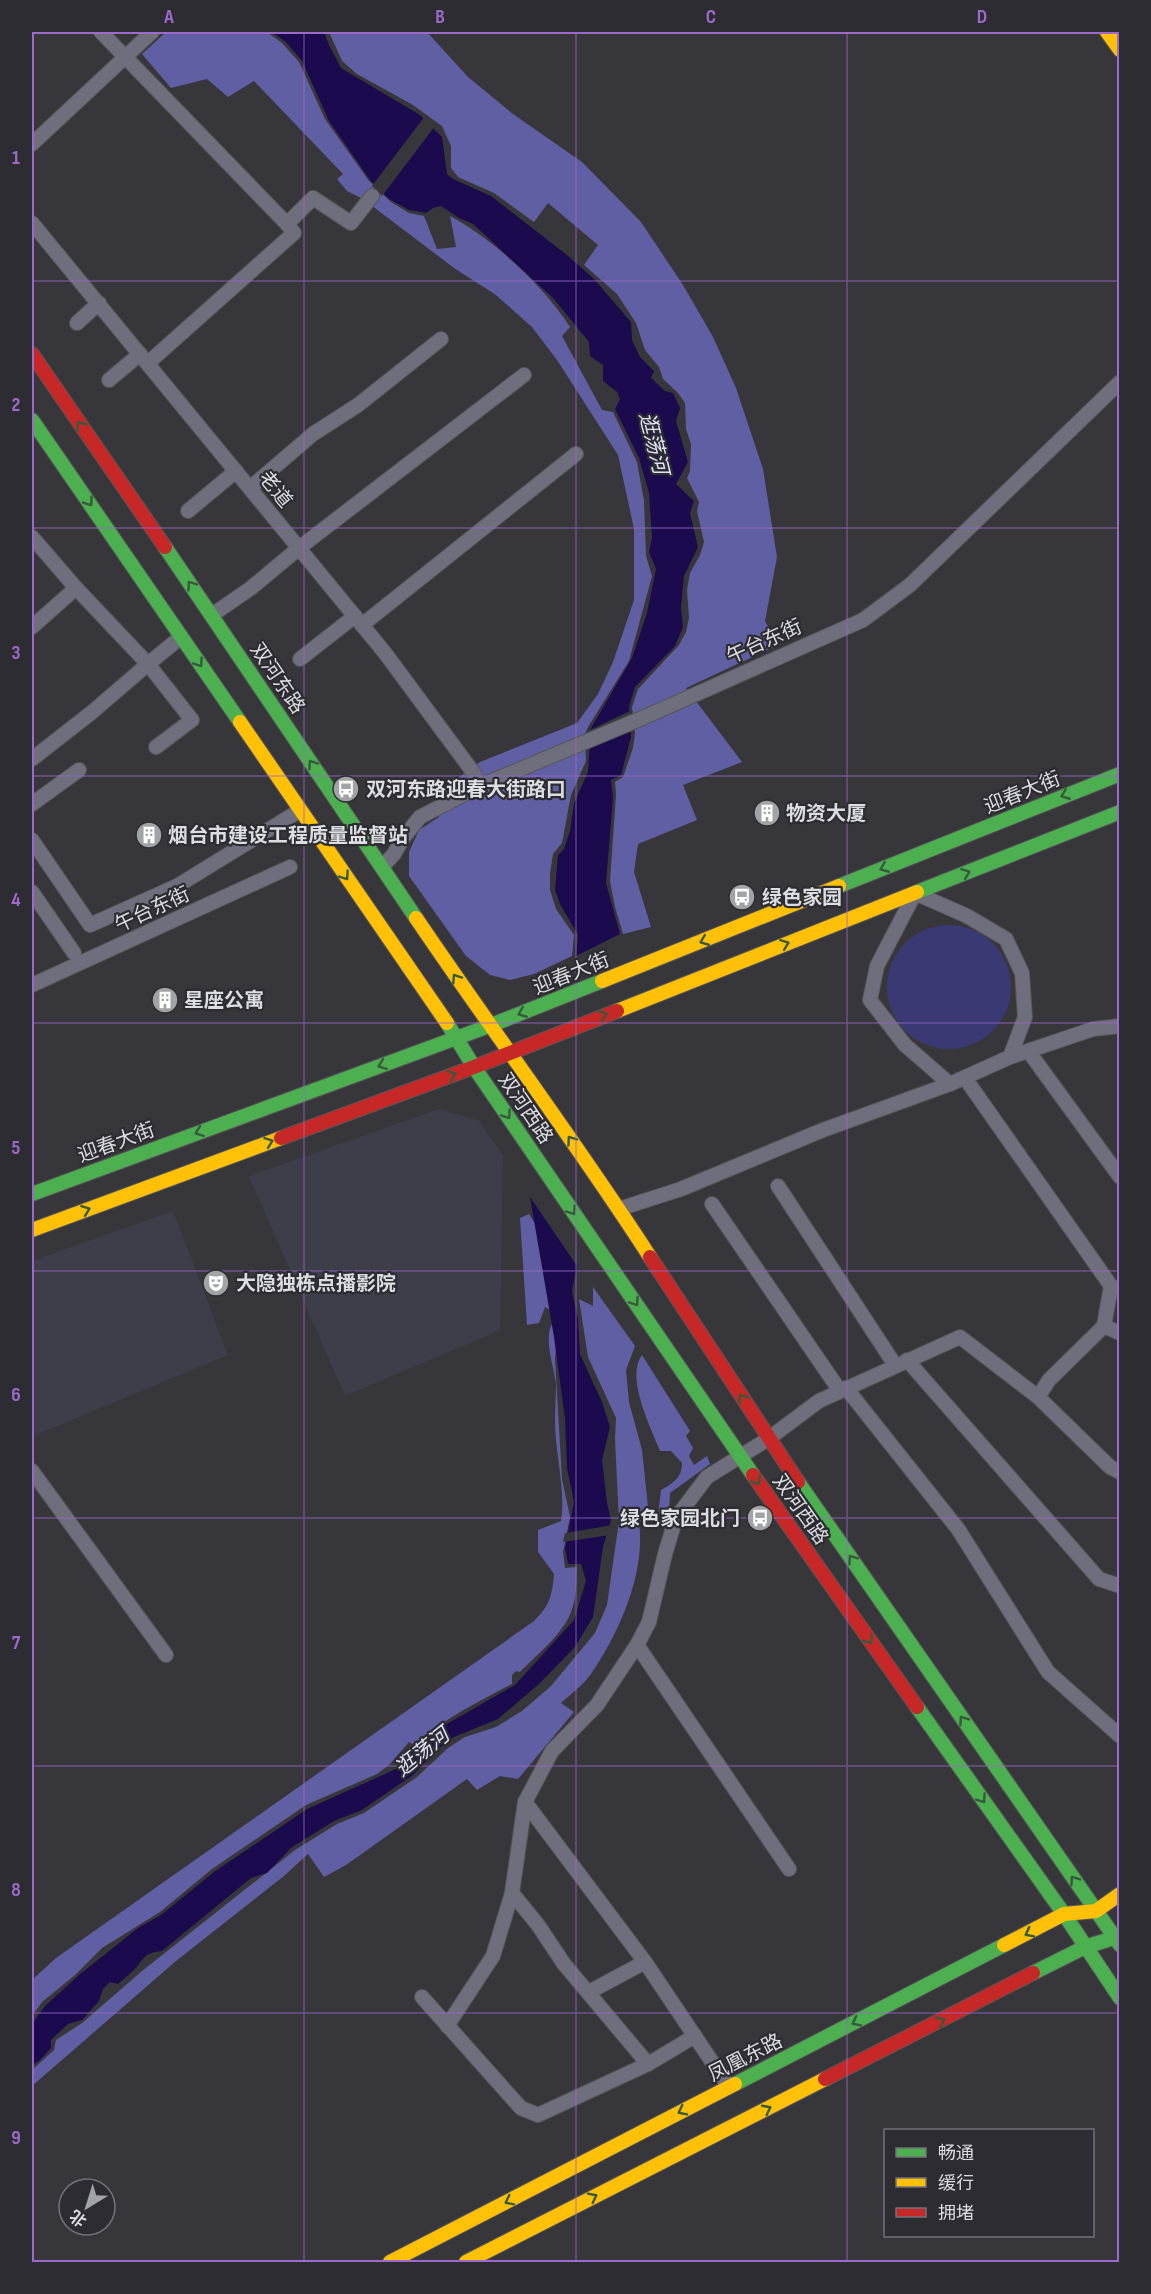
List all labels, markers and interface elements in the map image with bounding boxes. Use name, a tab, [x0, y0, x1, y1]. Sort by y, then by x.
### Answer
text: A	[163, 5, 174, 29]
text: B	[435, 5, 445, 29]
text: C	[706, 5, 716, 29]
text: D	[977, 5, 987, 29]
text: 1	[12, 146, 20, 170]
text: 2	[12, 393, 20, 417]
water label: 逛荡河	[634, 410, 674, 481]
one-way arrow	[76, 420, 87, 431]
street label: 老道	[253, 467, 297, 513]
one-way arrow	[81, 496, 92, 507]
one-way arrow	[187, 581, 198, 592]
street label: 午台东街	[723, 615, 806, 669]
street label: 双河东路	[245, 639, 309, 718]
text: 3	[12, 641, 21, 665]
one-way arrow	[192, 656, 203, 667]
one-way arrow	[308, 760, 319, 771]
street label: 迎春大街	[981, 767, 1064, 819]
bus stop icon: 双河东路迎春大街路口	[331, 774, 361, 804]
place label: 双河东路迎春大街路口	[366, 778, 566, 802]
one-way arrow	[1061, 788, 1071, 801]
building icon: 物资大厦	[752, 798, 782, 828]
place label: 物资大厦	[786, 802, 866, 826]
building icon: 烟台市建设工程质量监督站	[134, 820, 164, 850]
place label: 烟台市建设工程质量监督站	[168, 824, 408, 848]
one-way arrow	[880, 861, 890, 874]
one-way arrow	[960, 868, 971, 880]
one-way arrow	[338, 870, 349, 881]
street label: 午台东街	[111, 882, 194, 938]
bus stop icon: 绿色家园	[727, 882, 757, 912]
place label: 绿色家园	[762, 886, 842, 910]
text: 4	[11, 888, 21, 912]
one-way arrow	[699, 934, 709, 947]
one-way arrow	[778, 939, 789, 951]
street label: 迎春大街	[530, 948, 613, 1000]
one-way arrow	[452, 974, 463, 985]
building icon: 星座公寓	[150, 985, 180, 1015]
place label: 星座公寓	[184, 989, 264, 1013]
one-way arrow	[518, 1006, 529, 1018]
one-way arrow	[597, 1010, 608, 1022]
one-way arrow	[377, 1058, 388, 1071]
one-way arrow	[446, 1069, 457, 1082]
street label: 双河西路	[493, 1069, 557, 1148]
one-way arrow	[500, 1108, 511, 1119]
street label: 迎春大街	[75, 1118, 158, 1168]
one-way arrow	[194, 1125, 205, 1138]
text: 5	[12, 1136, 21, 1160]
one-way arrow	[567, 1136, 578, 1147]
one-way arrow	[263, 1137, 274, 1150]
one-way arrow	[81, 1204, 91, 1217]
one-way arrow	[565, 1204, 576, 1215]
theatre icon: 大隐独栋点播影院	[201, 1268, 231, 1298]
place label: 大隐独栋点播影院	[236, 1272, 396, 1296]
one-way arrow	[628, 1296, 639, 1307]
text: 6	[11, 1383, 21, 1407]
one-way arrow	[738, 1394, 749, 1405]
street label: 双河西路	[767, 1470, 833, 1549]
one-way arrow	[750, 1474, 761, 1485]
bus stop icon: 绿色家园北门	[745, 1503, 775, 1533]
place label: 绿色家园北门	[620, 1507, 740, 1531]
one-way arrow	[848, 1555, 859, 1566]
text: 7	[12, 1631, 21, 1655]
one-way arrow	[862, 1633, 873, 1644]
one-way arrow	[959, 1715, 970, 1726]
water label: 逛荡河	[390, 1720, 458, 1782]
one-way arrow	[975, 1792, 986, 1803]
one-way arrow	[1070, 1875, 1081, 1886]
text: 8	[11, 1878, 21, 1902]
one-way arrow	[1024, 1925, 1035, 1937]
one-way arrow	[851, 2015, 862, 2026]
one-way arrow	[934, 2016, 945, 2028]
street label: 凤凰东路	[704, 2029, 787, 2087]
one-way arrow	[678, 2104, 689, 2115]
one-way arrow	[760, 2105, 771, 2116]
text: 9	[11, 2126, 21, 2150]
legend	[884, 2129, 1094, 2237]
text: 畅通	[938, 2143, 974, 2164]
text: 缓行	[938, 2173, 974, 2194]
north arrow	[57, 2177, 117, 2237]
one-way arrow	[587, 2193, 598, 2205]
one-way arrow	[505, 2194, 516, 2205]
text: 拥堵	[938, 2203, 974, 2224]
text: 北	[67, 2205, 91, 2230]

